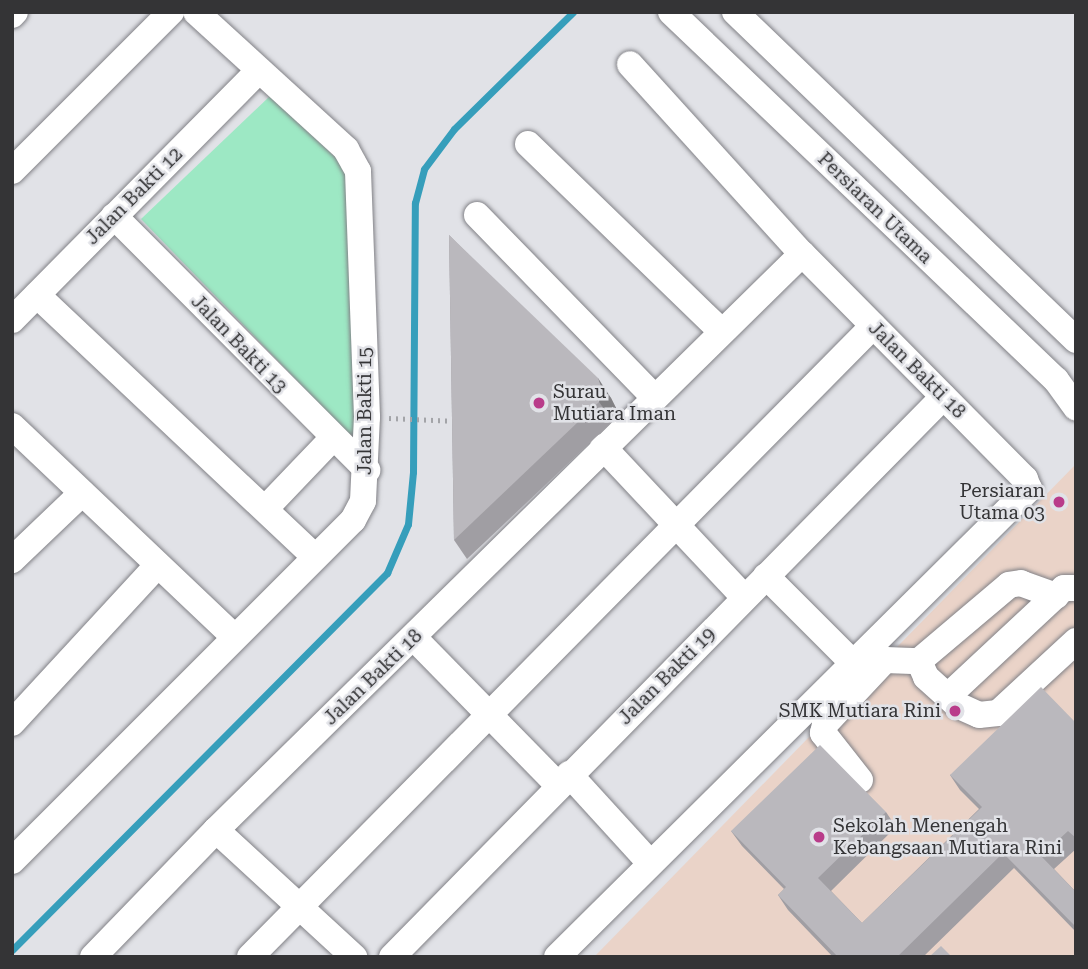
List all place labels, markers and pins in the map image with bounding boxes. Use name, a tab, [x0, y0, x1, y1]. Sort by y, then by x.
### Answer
place label: Surau Mutiara Iman	[553, 381, 676, 425]
marker: Surau Mutiara Iman	[531, 395, 547, 411]
place label: Persiaran Utama 03	[959, 480, 1045, 524]
marker: Persiaran Utama 03	[1051, 494, 1067, 510]
place label: SMK Mutiara Rini	[779, 700, 941, 722]
marker: SMK Mutiara Rini	[947, 703, 963, 719]
place label: Sekolah Menengah Kebangsaan Mutiara Rini	[833, 815, 1062, 859]
marker: Sekolah Menengah Kebangsaan Mutiara Rini	[811, 829, 827, 845]

